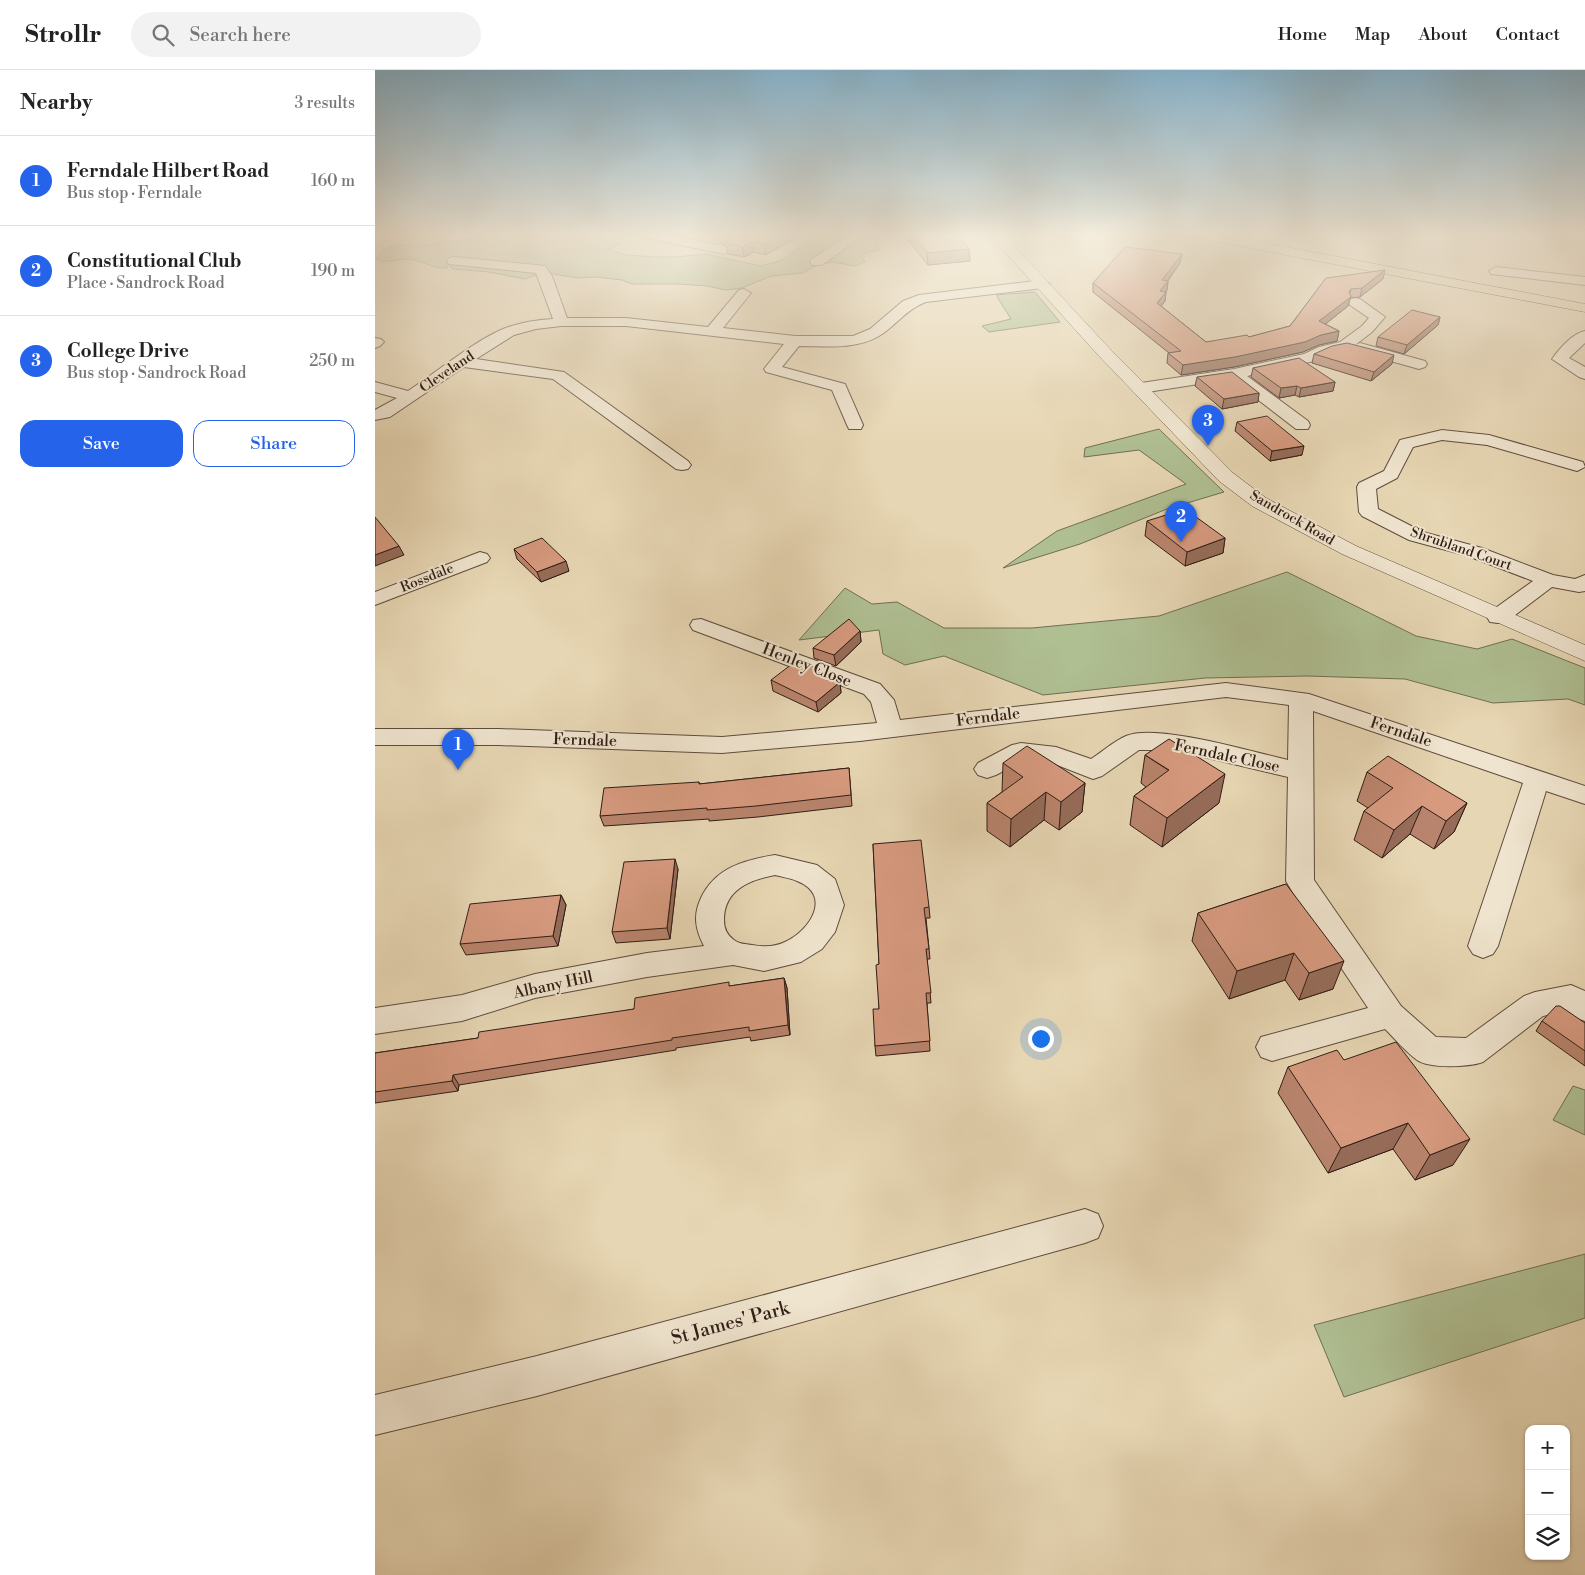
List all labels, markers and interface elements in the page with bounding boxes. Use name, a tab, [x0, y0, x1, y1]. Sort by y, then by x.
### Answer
search box	[131, 12, 481, 57]
text: Strollr	[25, 20, 101, 50]
icon: search	[149, 21, 177, 49]
text: Search here	[189, 23, 291, 47]
text: Home	[1278, 23, 1327, 46]
text: Map	[1355, 23, 1391, 46]
text: About	[1419, 23, 1468, 46]
text: Contact	[1496, 23, 1560, 46]
text: Nearby	[20, 90, 93, 116]
text: 3 results	[294, 93, 355, 113]
text: Ferndale Hilbert Road	[67, 159, 269, 183]
text: 1	[32, 171, 40, 191]
text: 160 m	[311, 171, 355, 191]
text: Bus stop · Ferndale	[67, 183, 202, 203]
text: Constitutional Club	[67, 249, 242, 273]
text: 2	[31, 261, 41, 281]
text: 190 m	[311, 261, 355, 281]
text: Place · Sandrock Road	[67, 273, 225, 293]
text: College Drive	[67, 339, 189, 363]
street label: Cleveland	[416, 347, 478, 397]
text: 3	[31, 351, 41, 371]
text: 250 m	[309, 351, 355, 371]
text: Bus stop · Sandrock Road	[67, 363, 246, 383]
pin: 3	[1192, 405, 1224, 446]
button: Save	[20, 420, 183, 467]
button: Share	[193, 420, 355, 467]
street label: Sandrock Road	[1246, 486, 1338, 550]
pin: 2	[1165, 501, 1197, 542]
street label: Shrubland Court	[1408, 523, 1514, 575]
street label: Rossdale	[398, 559, 456, 597]
street label: Henley Close	[760, 639, 854, 691]
street label: Ferndale	[955, 703, 1021, 731]
street label: Ferndale	[1367, 713, 1435, 751]
pin: 1	[442, 729, 474, 770]
street label: Ferndale	[553, 729, 617, 751]
street label: Ferndale Close	[1172, 735, 1282, 777]
street label: Albany Hill	[510, 967, 595, 1003]
your location	[1028, 1026, 1054, 1052]
street label: St James' Park	[668, 1295, 793, 1350]
map controls	[1525, 1425, 1570, 1560]
button: +	[1525, 1425, 1570, 1470]
button: −	[1525, 1470, 1570, 1515]
button: layers	[1525, 1515, 1570, 1560]

